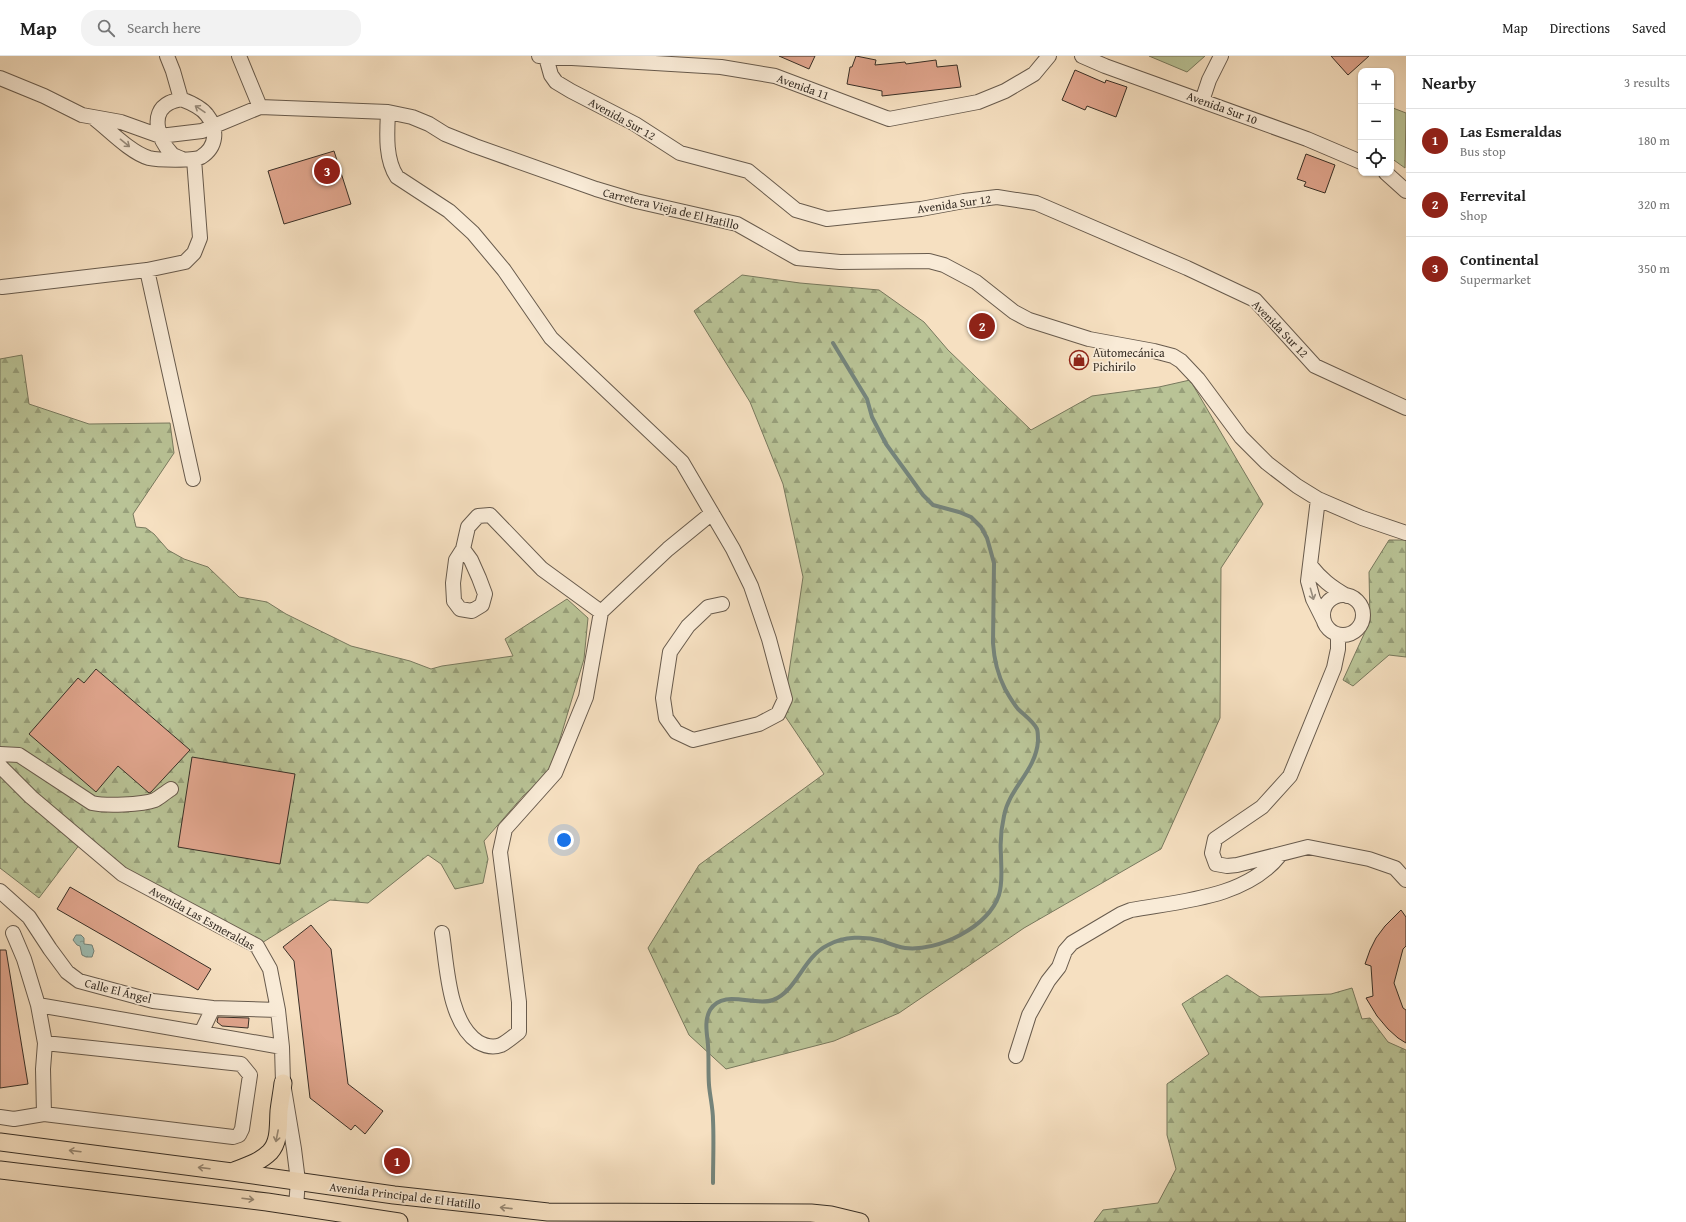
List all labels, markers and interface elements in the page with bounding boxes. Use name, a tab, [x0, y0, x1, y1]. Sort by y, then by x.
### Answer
search box	[81, 10, 361, 46]
text: Map	[20, 14, 57, 42]
icon: search	[95, 17, 117, 39]
text: Search here	[127, 17, 201, 38]
text: Map	[1502, 18, 1528, 38]
text: Directions	[1550, 18, 1610, 38]
text: Saved	[1632, 18, 1666, 38]
map controls	[1358, 68, 1394, 176]
button: +	[1358, 68, 1394, 104]
street label: Avenida 11	[775, 69, 832, 104]
text: Nearby	[1422, 70, 1476, 95]
text: 3 results	[1624, 73, 1670, 92]
street label: Avenida Sur 10	[1184, 87, 1260, 128]
street label: Avenida Sur 12	[586, 93, 659, 144]
button: −	[1358, 104, 1394, 140]
one-way arrow	[195, 105, 206, 113]
text: Las Esmeraldas	[1460, 121, 1562, 142]
text: 1	[1432, 131, 1438, 150]
text: 180 m	[1638, 131, 1670, 150]
one-way arrow	[119, 139, 130, 147]
button: locate	[1358, 140, 1394, 176]
text: Bus stop	[1460, 142, 1506, 161]
pin: 3	[314, 156, 340, 186]
street label: Carretera Vieja de El Hatillo	[601, 183, 741, 234]
text: Ferrevital	[1460, 185, 1526, 206]
street label: Avenida Sur 12	[916, 190, 992, 217]
text: 2	[1432, 195, 1438, 214]
text: 320 m	[1638, 195, 1670, 214]
text: Shop	[1460, 206, 1487, 225]
text: Continental	[1460, 249, 1539, 270]
text: 3	[1432, 259, 1438, 278]
text: 350 m	[1638, 259, 1670, 278]
text: Supermarket	[1460, 270, 1531, 289]
street label: Avenida Sur 12	[1248, 296, 1312, 361]
pin: 2	[969, 311, 995, 341]
place label: Automecánica Pichirilo	[1093, 344, 1165, 375]
shop icon: Automecánica Pichirilo	[1068, 349, 1090, 371]
one-way arrow	[1309, 587, 1316, 600]
your location	[554, 830, 574, 850]
street label: Avenida Las Esmeraldas	[146, 881, 258, 954]
street label: Calle El Ángel	[83, 974, 154, 1007]
one-way arrow	[272, 1129, 280, 1142]
pin: 1	[384, 1146, 410, 1176]
one-way arrow	[69, 1147, 82, 1155]
one-way arrow	[198, 1164, 211, 1172]
street label: Avenida Principal de El Hatillo	[329, 1178, 482, 1213]
one-way arrow	[241, 1195, 254, 1203]
one-way arrow	[500, 1204, 513, 1212]

